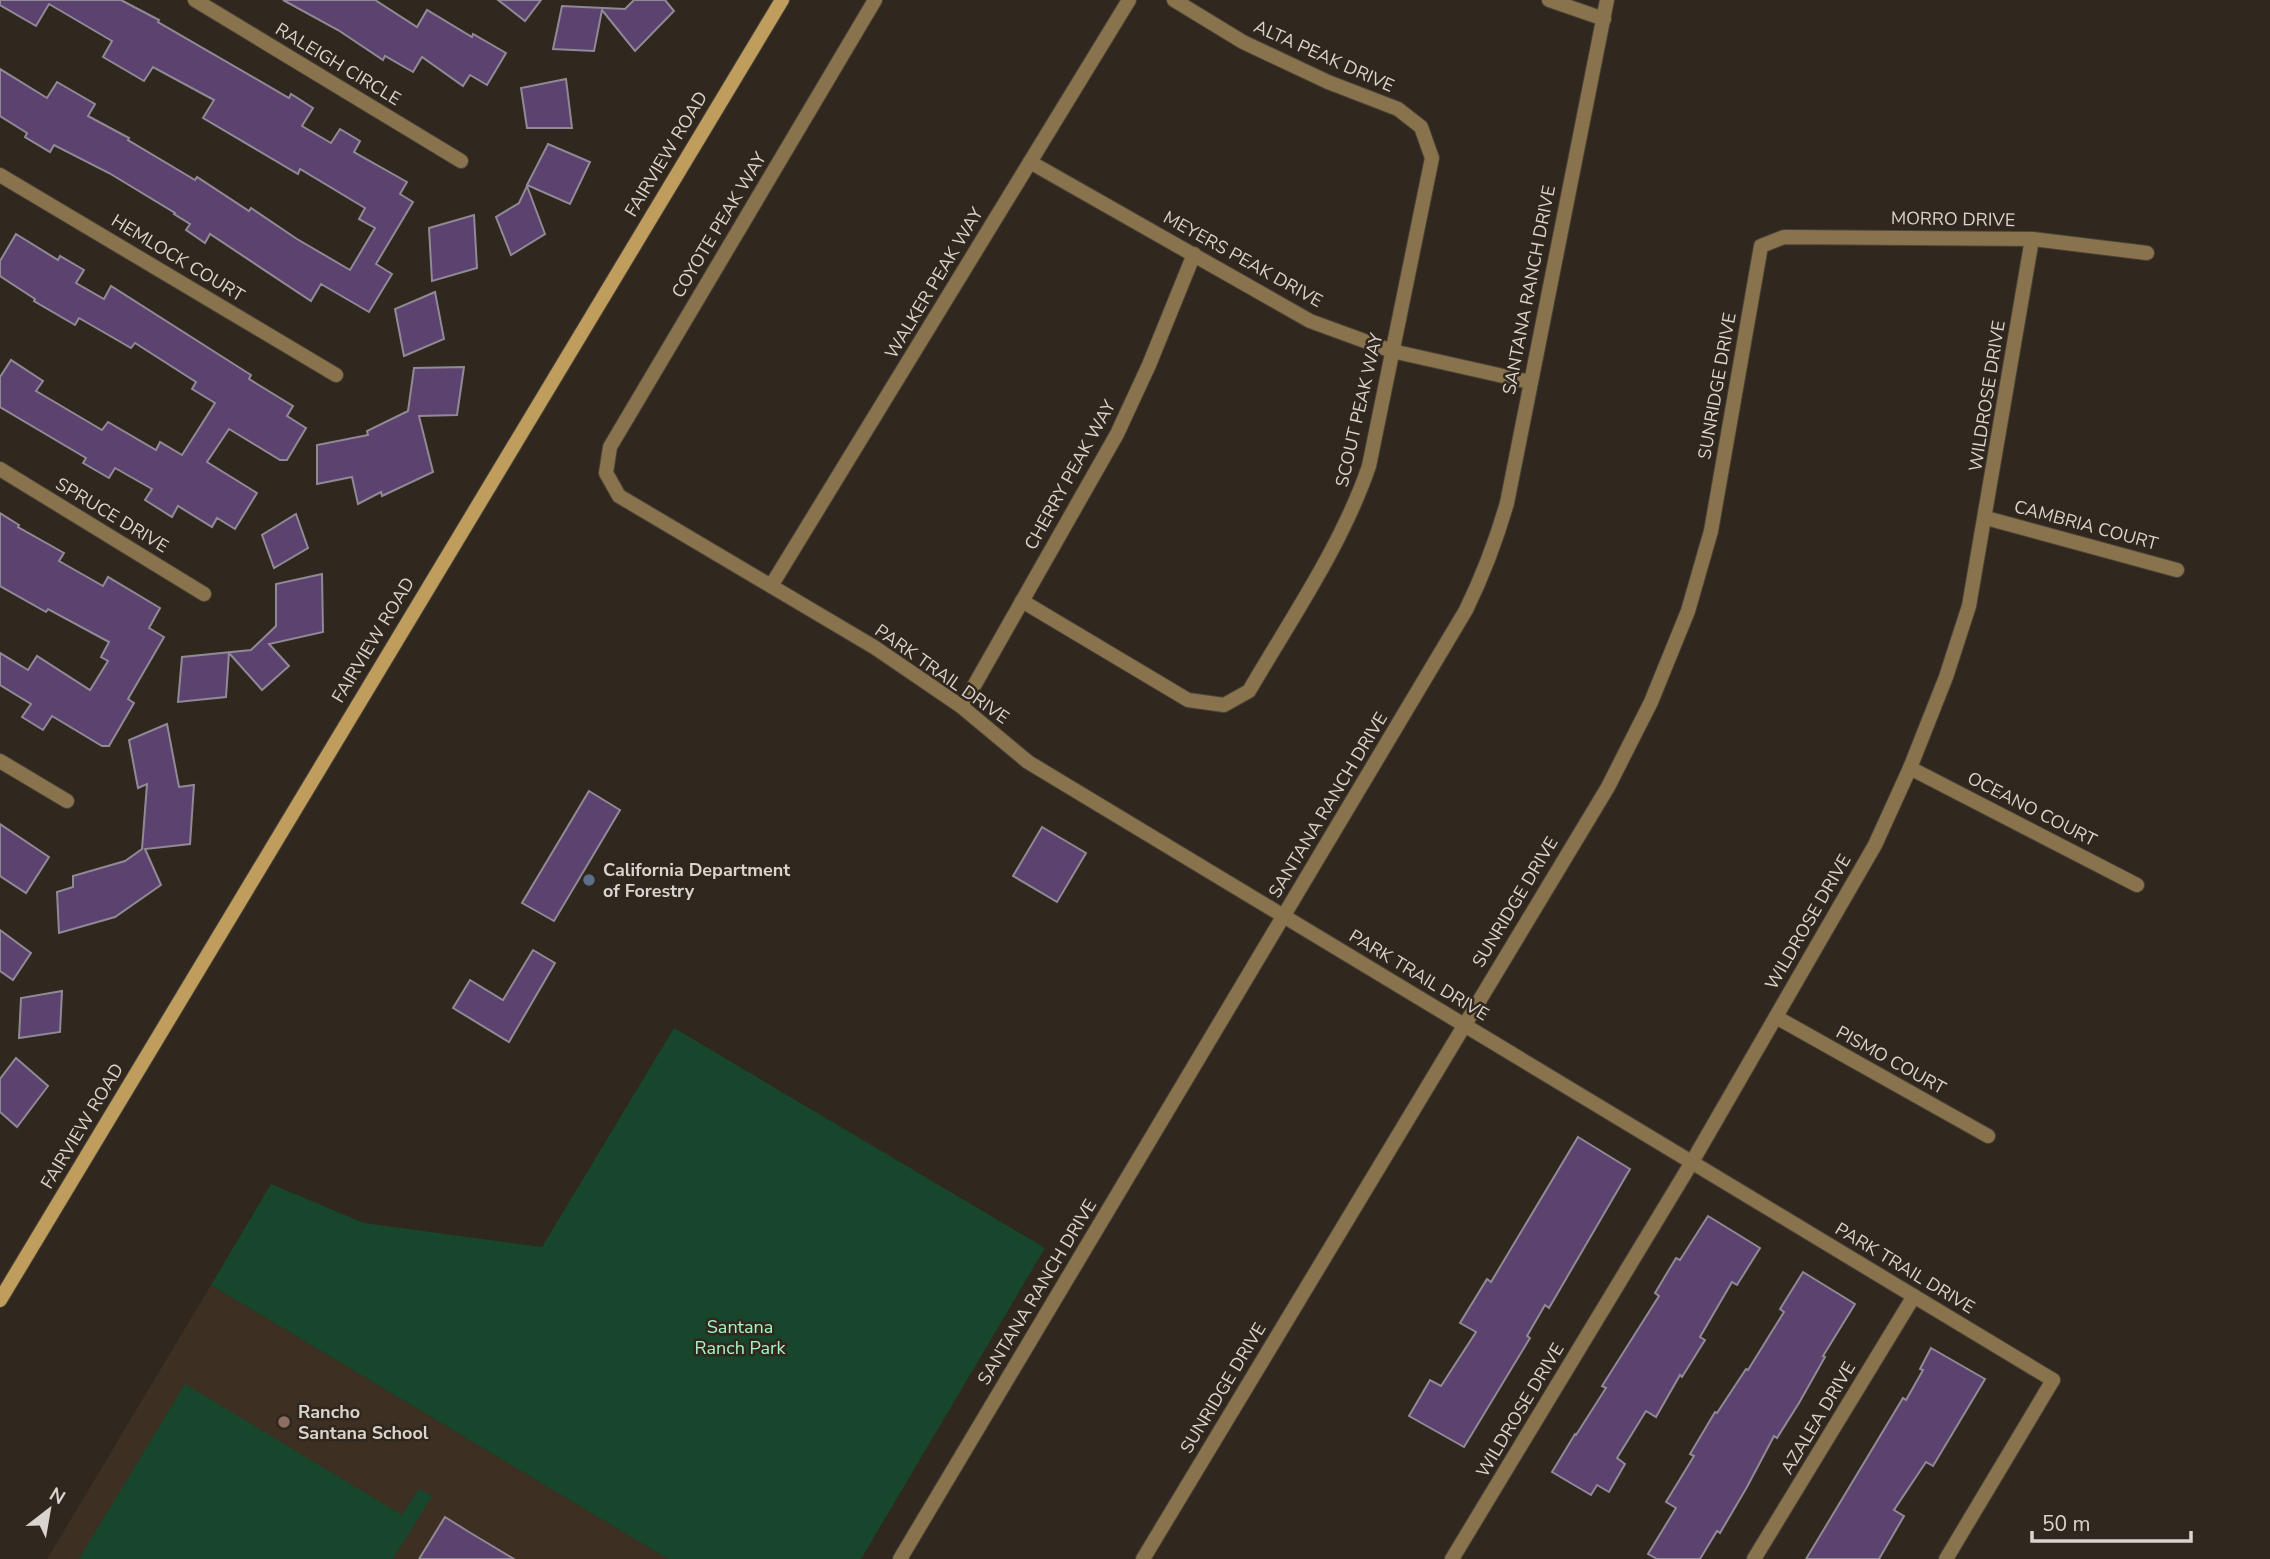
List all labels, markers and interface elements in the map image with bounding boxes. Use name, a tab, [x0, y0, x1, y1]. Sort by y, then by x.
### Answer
street label: ALTA PEAK DRIVE	[1250, 14, 1398, 98]
street label: RALEIGH CIRCLE	[271, 17, 405, 111]
street label: FAIRVIEW ROAD	[619, 87, 713, 221]
street label: COYOTE PEAK WAY	[666, 148, 772, 302]
street label: SANTANA RANCH DRIVE	[1497, 183, 1561, 397]
street label: WALKER PEAK WAY	[879, 203, 989, 363]
street label: MEYERS PEAK DRIVE	[1159, 205, 1327, 313]
street label: MORRO DRIVE	[1891, 206, 2015, 232]
street label: HEMLOCK COURT	[107, 209, 249, 307]
street label: SUNRIDGE DRIVE	[1692, 311, 1742, 461]
street label: WILDROSE DRIVE	[1963, 319, 2011, 473]
street label: SCOUT PEAK WAY	[1330, 330, 1388, 489]
street label: CHERRY PEAK WAY	[1019, 396, 1121, 554]
street label: SPRUCE DRIVE	[51, 472, 173, 558]
street label: CAMBRIA COURT	[2011, 494, 2161, 556]
street label: FAIRVIEW ROAD	[326, 573, 420, 707]
street label: PARK TRAIL DRIVE	[870, 619, 1014, 729]
street label: SANTANA RANCH DRIVE	[1263, 708, 1393, 902]
street label: OCEANO COURT	[1963, 766, 2101, 852]
street label: SUNRIDGE DRIVE	[1466, 832, 1564, 972]
street label: WILDROSE DRIVE	[1760, 850, 1856, 994]
place label: California Department of Forestry	[603, 858, 790, 903]
marker: California Department of Forestry	[581, 872, 597, 888]
street label: PARK TRAIL DRIVE	[1345, 924, 1493, 1026]
street label: PISMO COURT	[1832, 1020, 1950, 1100]
street label: FAIRVIEW ROAD	[35, 1059, 129, 1193]
street label: SANTANA RANCH DRIVE	[972, 1195, 1102, 1389]
street label: PARK TRAIL DRIVE	[1831, 1217, 1979, 1319]
park label: Santana Ranch Park	[695, 1315, 786, 1360]
street label: SUNRIDGE DRIVE	[1174, 1318, 1272, 1458]
street label: WILDROSE DRIVE	[1470, 1339, 1570, 1481]
street label: AZALEA DRIVE	[1775, 1357, 1861, 1479]
place label: Rancho Santana School	[298, 1400, 429, 1445]
marker: Rancho Santana School	[276, 1414, 292, 1430]
north arrow	[14, 1475, 84, 1545]
text: N	[44, 1481, 70, 1511]
scale bar	[2032, 1500, 2191, 1544]
text: 50 m	[2042, 1510, 2091, 1538]

